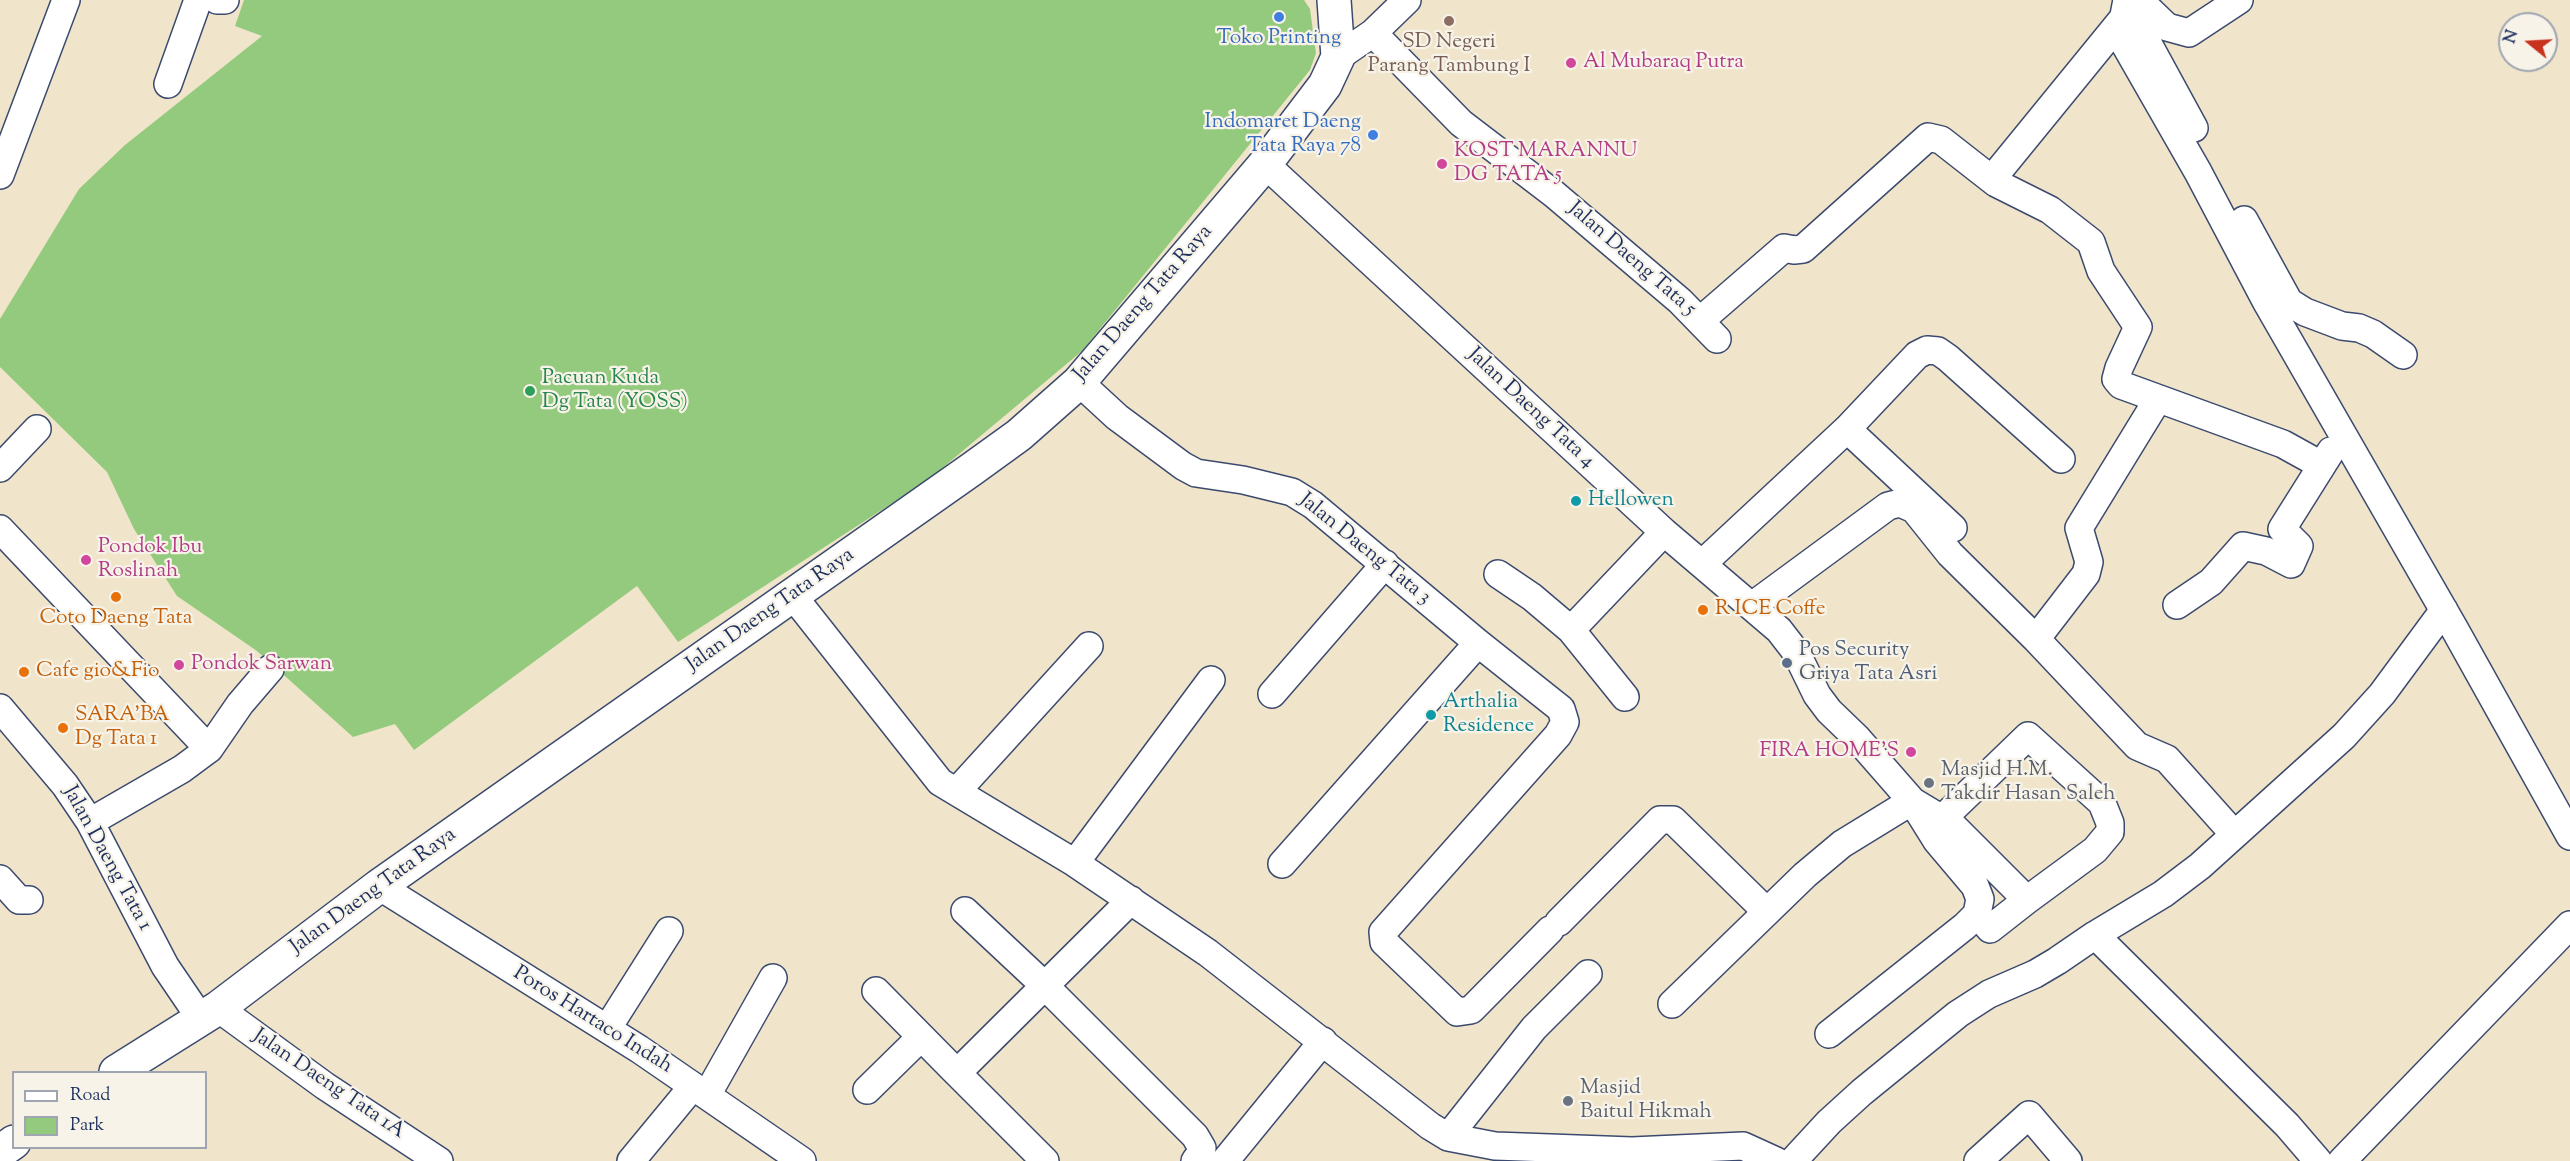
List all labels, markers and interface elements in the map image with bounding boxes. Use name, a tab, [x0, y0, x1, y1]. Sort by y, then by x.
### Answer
marker: Toko Printing	[1272, 10, 1286, 24]
north arrow	[2498, 12, 2558, 72]
marker: SD Negeri Parang Tambung I	[1442, 14, 1456, 28]
place label: Toko Printing	[1217, 26, 1341, 52]
text: N	[2499, 27, 2525, 47]
place label: SD Negeri Parang Tambung I	[1368, 30, 1530, 80]
place label: Al Mubaraq Putra	[1583, 50, 1744, 76]
marker: Al Mubaraq Putra	[1564, 56, 1578, 70]
place label: Indomaret Daeng Tata Raya 78	[1205, 110, 1361, 160]
marker: Indomaret Daeng Tata Raya 78	[1366, 128, 1380, 142]
place label: KOST MARANNU DG TATA 5	[1454, 139, 1637, 189]
marker: KOST MARANNU DG TATA 5	[1435, 157, 1449, 171]
street label: Jalan Daeng Tata 5	[1562, 197, 1700, 323]
street label: Jalan Daeng Tata Raya	[1069, 221, 1219, 387]
street label: Jalan Daeng Tata 4	[1461, 343, 1599, 475]
place label: Pacuan Kuda Dg Tata (YOSS)	[542, 366, 688, 416]
marker: Pacuan Kuda Dg Tata (YOSS)	[523, 384, 537, 398]
place label: Hellowen	[1588, 488, 1674, 514]
street label: Jalan Daeng Tata 3	[1293, 489, 1435, 611]
marker: Hellowen	[1569, 494, 1583, 508]
place label: Pondok Ibu Roslinah	[98, 535, 202, 585]
street label: Jalan Daeng Tata Raya	[682, 544, 860, 678]
marker: Pondok Ibu Roslinah	[79, 553, 93, 567]
marker: Coto Daeng Tata	[109, 590, 123, 604]
place label: R ICE Coffe	[1715, 597, 1825, 623]
marker: R ICE Coffe	[1696, 603, 1710, 617]
place label: Coto Daeng Tata	[40, 606, 192, 632]
place label: Pos Security Griya Tata Asri	[1799, 638, 1937, 688]
place label: Pondok Sarwan	[191, 652, 332, 678]
marker: Pos Security Griya Tata Asri	[1780, 656, 1794, 670]
marker: Pondok Sarwan	[172, 658, 186, 672]
place label: Cafe gio&Fio	[36, 659, 160, 685]
marker: Cafe gio&Fio	[17, 665, 31, 679]
place label: Arthalia Residence	[1443, 690, 1534, 740]
place label: SARA'BA Dg Tata 1	[75, 703, 170, 753]
marker: Arthalia Residence	[1424, 708, 1438, 722]
marker: SARA'BA Dg Tata 1	[56, 721, 70, 735]
place label: FIRA HOME'S	[1760, 739, 1899, 765]
marker: FIRA HOME'S	[1904, 745, 1918, 759]
place label: Masjid H.M. Takdir Hasan Saleh	[1941, 758, 2116, 808]
marker: Masjid H.M. Takdir Hasan Saleh	[1922, 776, 1936, 790]
street label: Jalan Daeng Tata 1	[56, 782, 156, 936]
street label: Jalan Daeng Tata Raya	[286, 823, 462, 961]
street label: Poros Hartaco Indah	[508, 962, 676, 1080]
street label: Jalan Daeng Tata 1A	[247, 1025, 409, 1145]
legend	[12, 1071, 207, 1149]
place label: Masjid Baitul Hikmah	[1580, 1076, 1712, 1126]
text: Road	[70, 1083, 110, 1109]
marker: Masjid Baitul Hikmah	[1561, 1094, 1575, 1108]
text: Park	[70, 1113, 104, 1139]

